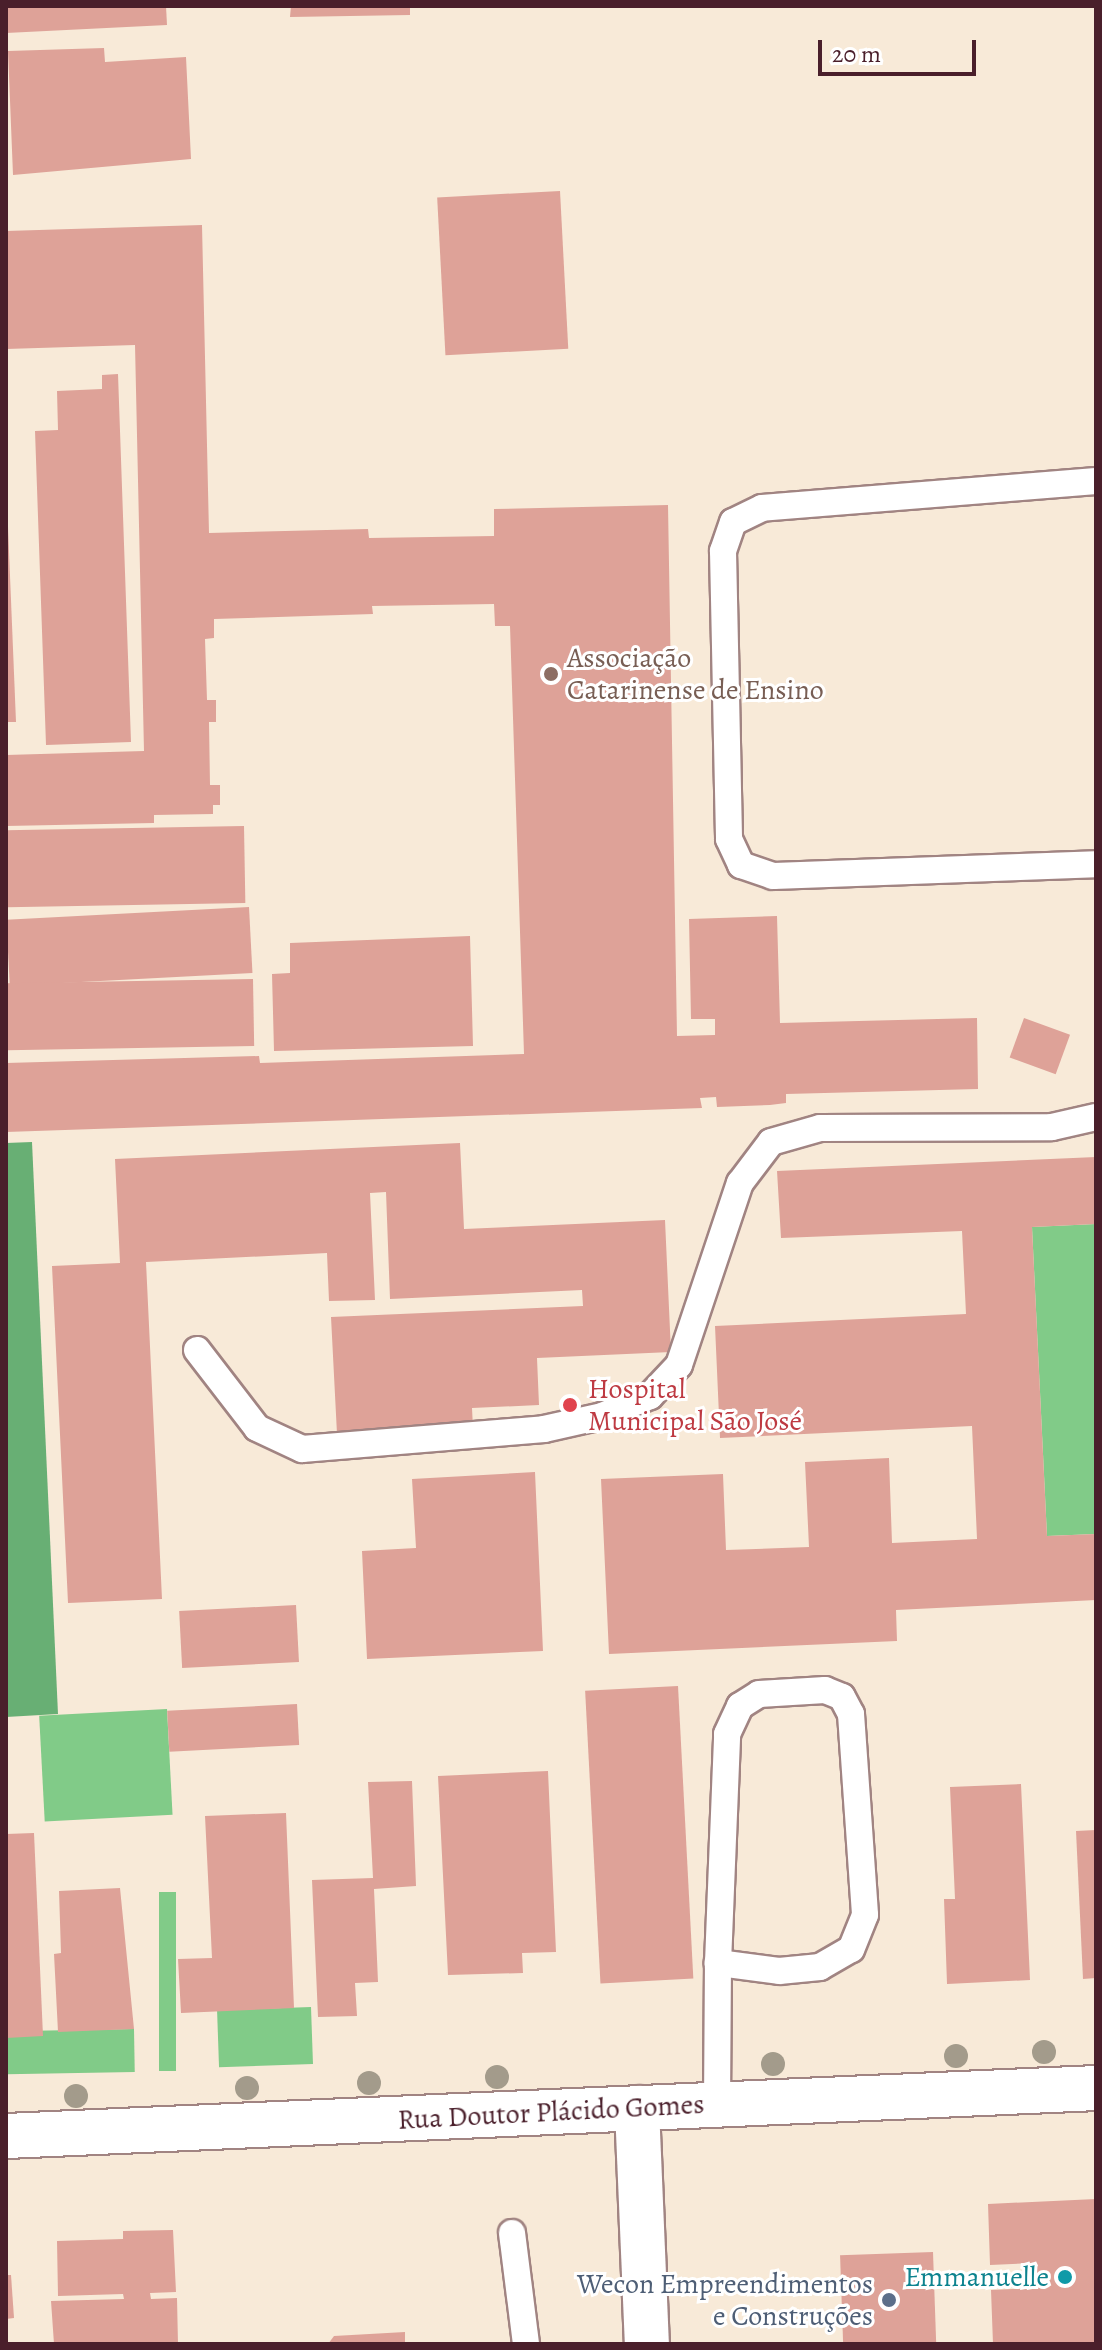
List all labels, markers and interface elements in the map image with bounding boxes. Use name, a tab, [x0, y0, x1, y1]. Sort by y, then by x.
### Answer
scale bar	[822, 24, 980, 74]
text: 20 m	[832, 38, 881, 70]
place label: Associação Catarinense de Ensino	[567, 641, 824, 707]
marker: Associação Catarinense de Ensino	[542, 665, 560, 683]
place label: Hospital Municipal São José	[588, 1372, 802, 1438]
marker: Hospital Municipal São José	[559, 1394, 581, 1416]
street label: Rua Doutor Plácido Gomes	[397, 2087, 705, 2137]
place label: Emmanuelle	[904, 2260, 1049, 2294]
place label: Wecon Empreendimentos e Construções	[577, 2267, 873, 2333]
marker: Emmanuelle	[1056, 2268, 1074, 2286]
marker: Wecon Empreendimentos e Construções	[880, 2291, 898, 2309]

